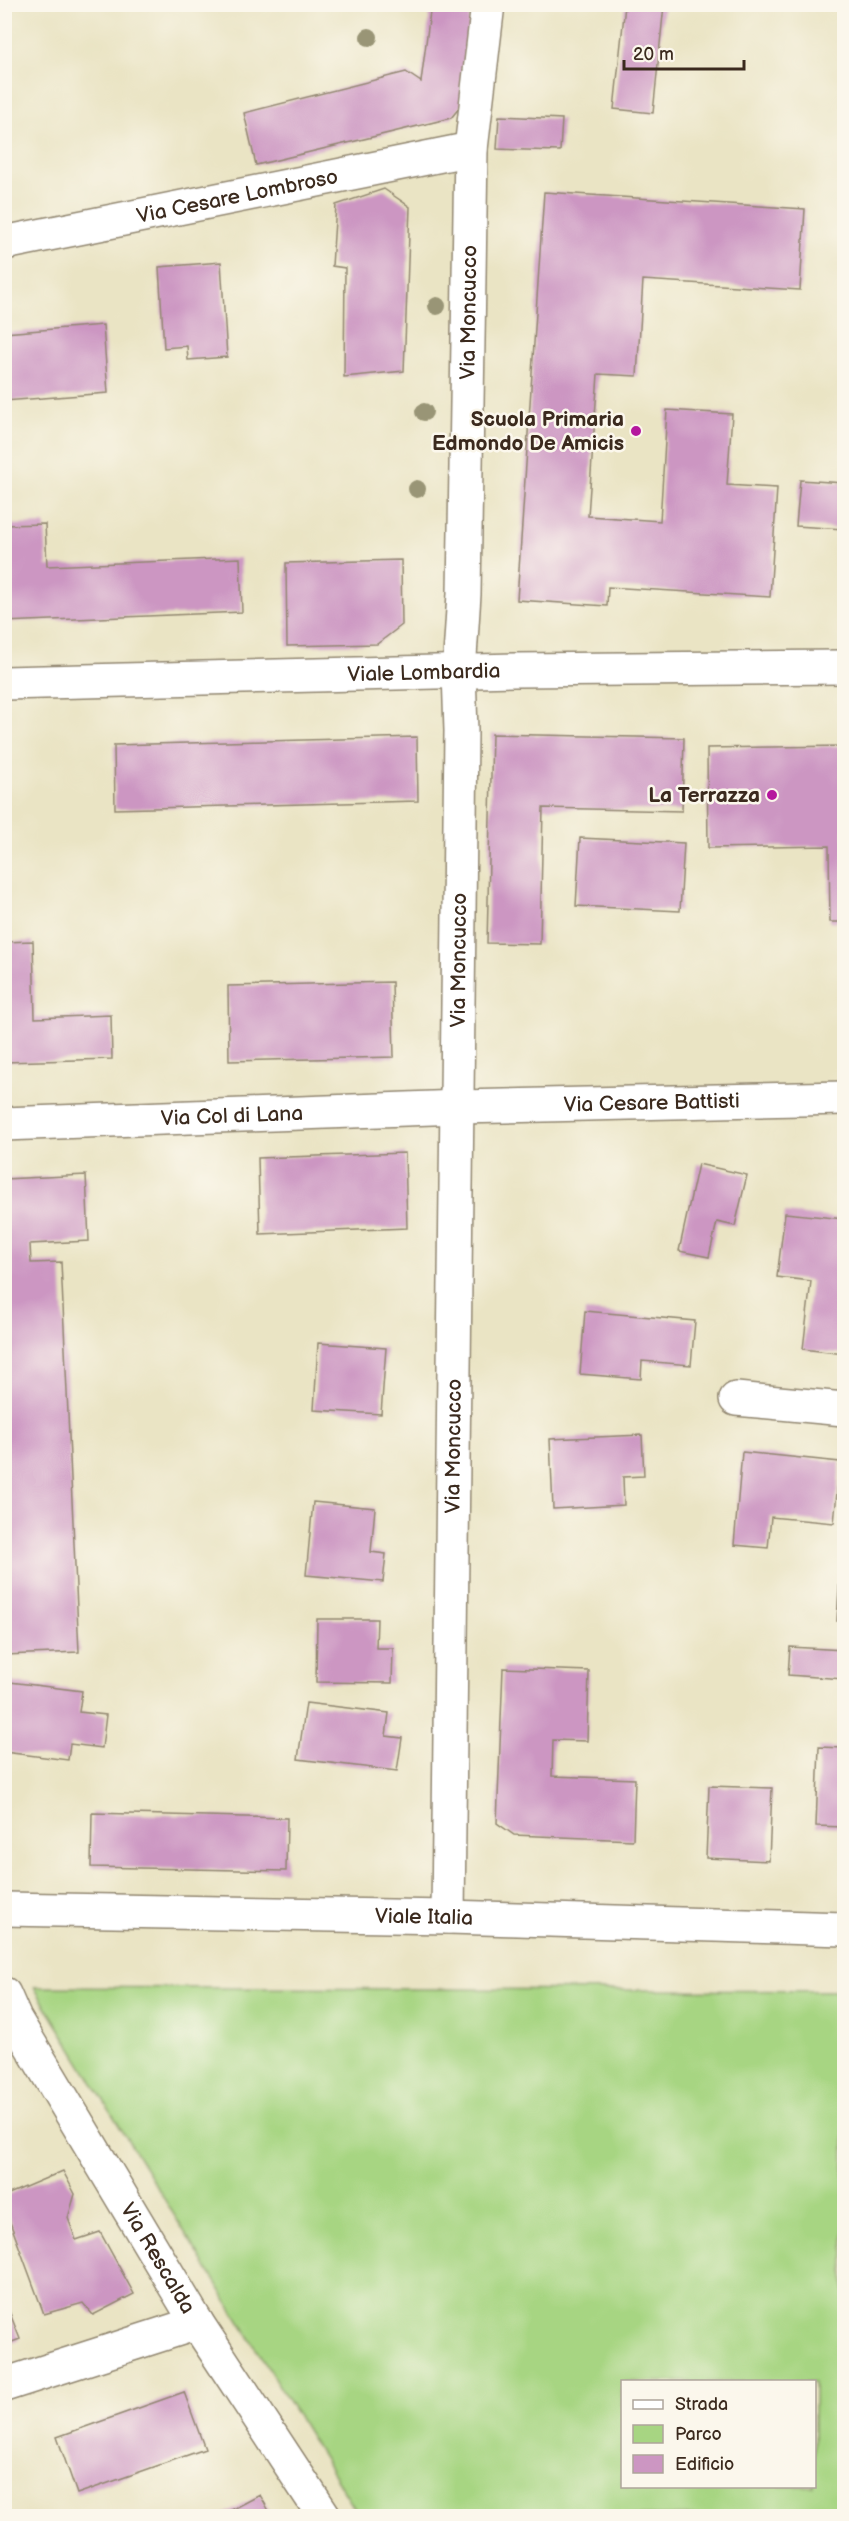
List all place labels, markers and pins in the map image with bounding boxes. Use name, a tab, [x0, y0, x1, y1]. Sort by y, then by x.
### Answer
place label: Scuola Primaria Edmondo De Amicis	[432, 407, 624, 456]
marker: Scuola Primaria Edmondo De Amicis	[629, 424, 643, 438]
place label: La Terrazza	[648, 783, 760, 808]
marker: La Terrazza	[765, 788, 779, 802]

